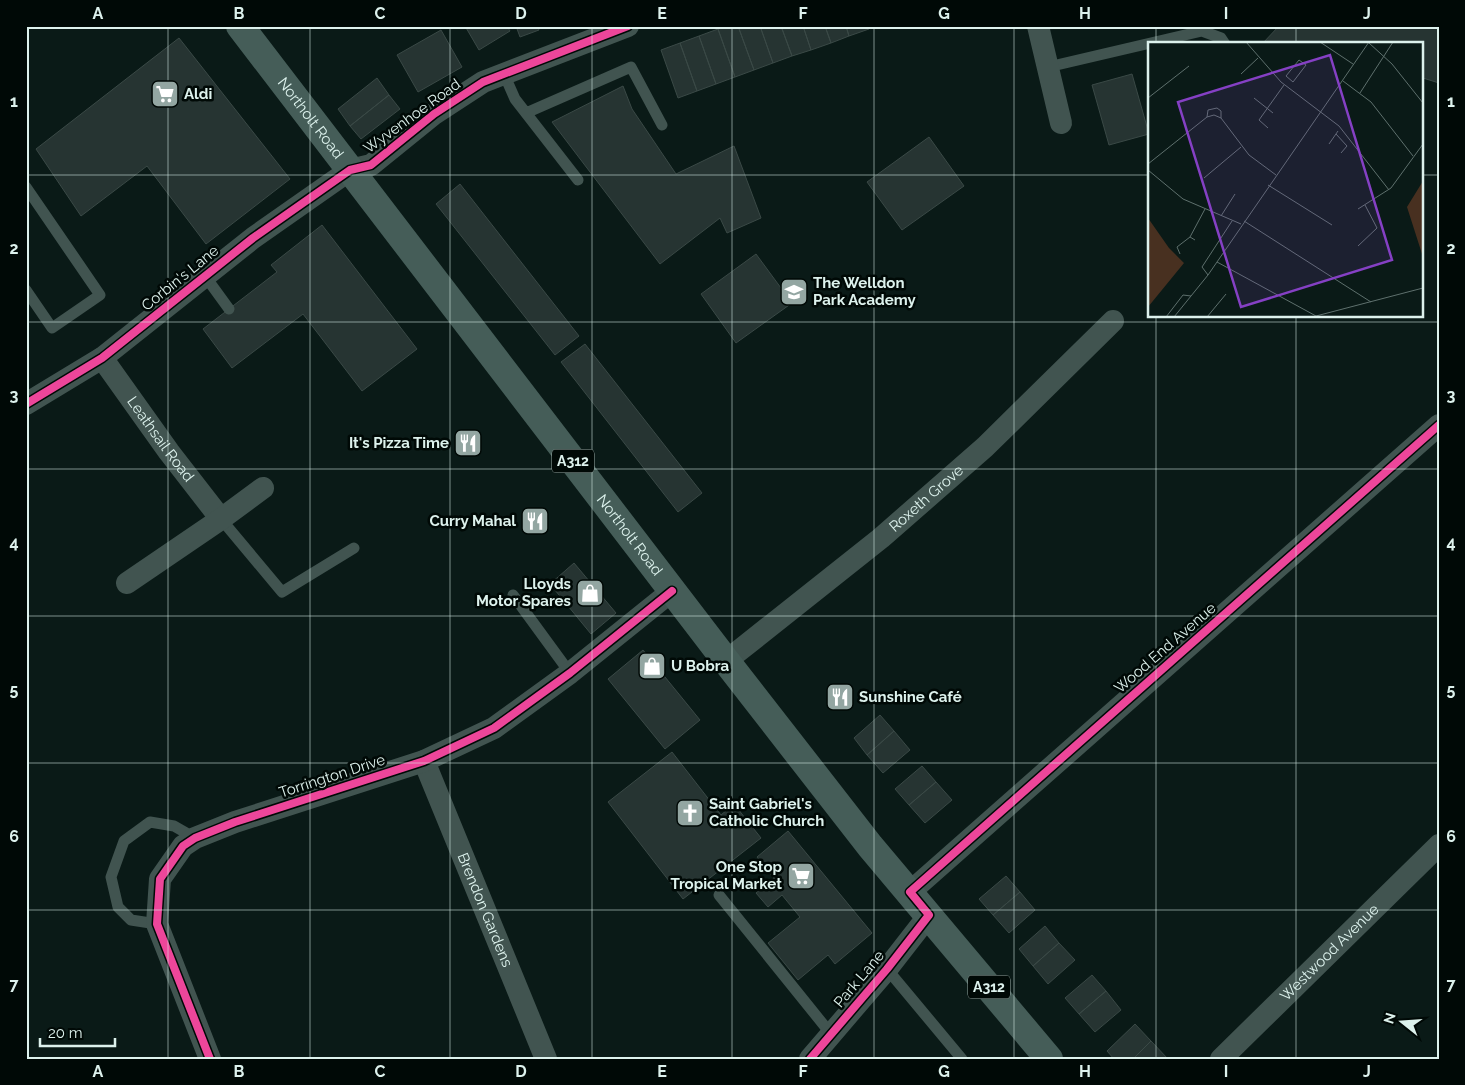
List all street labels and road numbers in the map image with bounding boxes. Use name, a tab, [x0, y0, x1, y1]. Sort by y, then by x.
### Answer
street label: Northolt Road	[274, 74, 347, 162]
street label: Wyvenhoe Road	[360, 75, 464, 157]
street label: Corbin's Lane	[138, 241, 222, 315]
street label: Leathsail Road	[123, 393, 198, 485]
road number: A312	[552, 450, 594, 472]
street label: Roxeth Grove	[885, 461, 967, 536]
street label: Northolt Road	[593, 491, 666, 579]
street label: Wood End Avenue	[1110, 599, 1220, 697]
street label: Torrington Drive	[277, 750, 387, 802]
street label: Brendon Gardens	[454, 850, 516, 970]
street label: Westwood Avenue	[1276, 900, 1383, 1005]
street label: Park Lane	[830, 947, 888, 1011]
road number: A312	[968, 976, 1010, 999]

